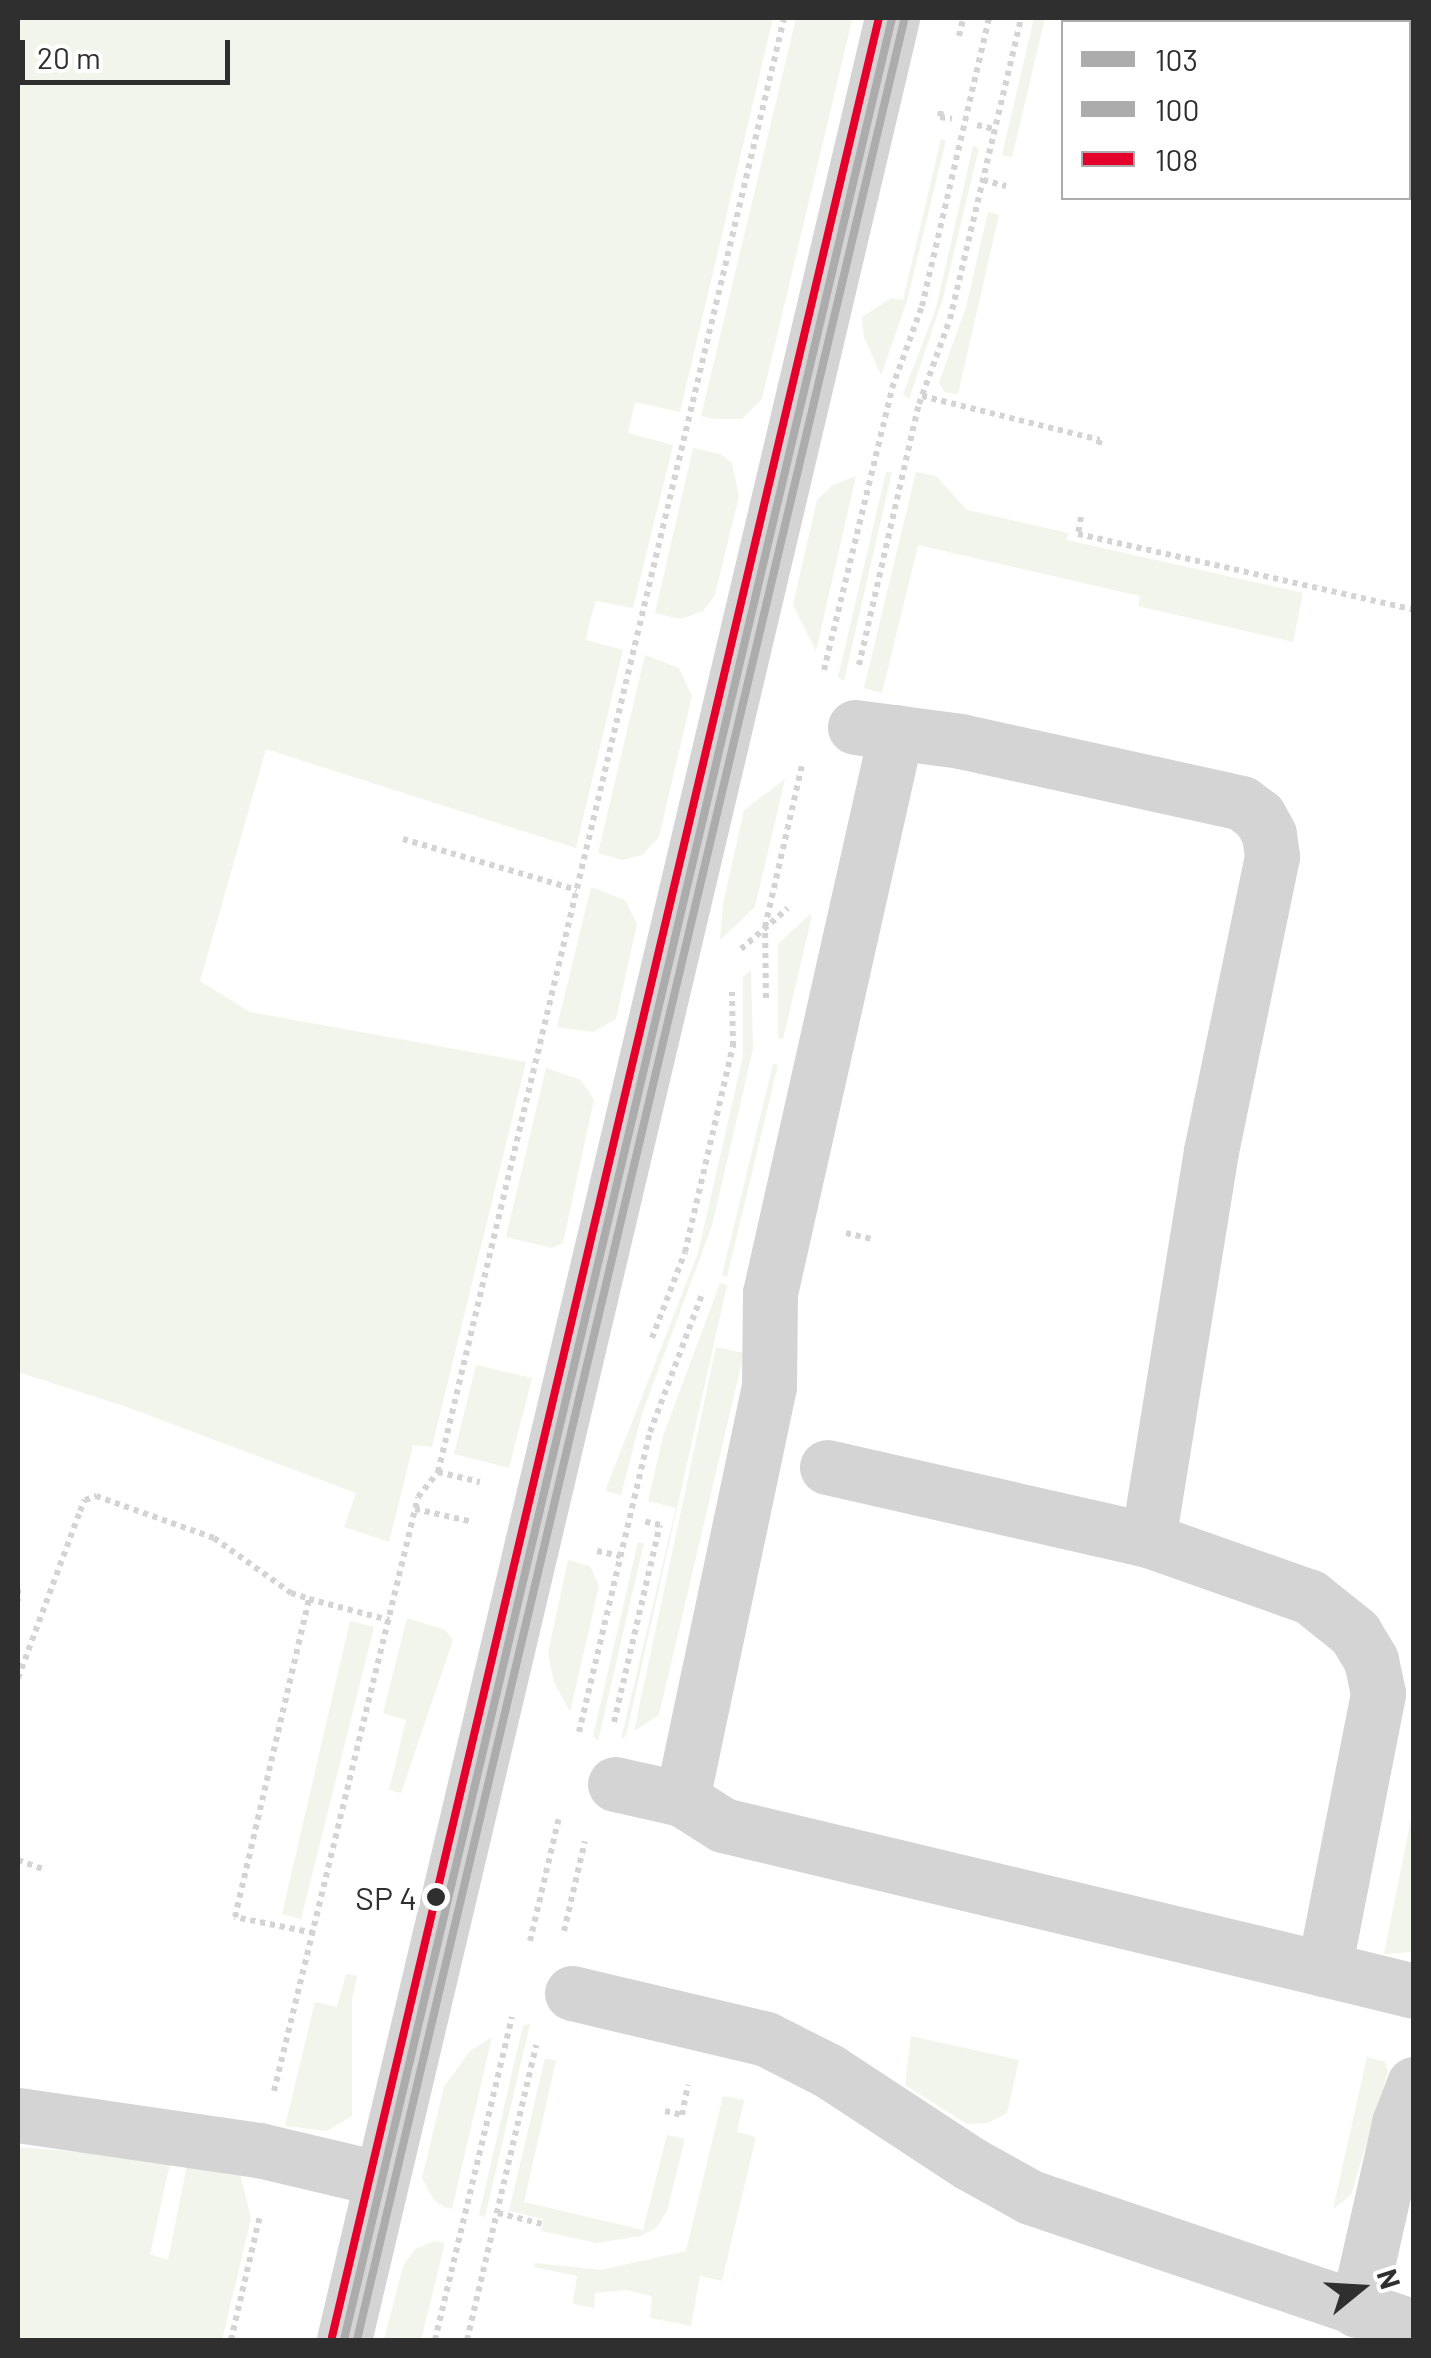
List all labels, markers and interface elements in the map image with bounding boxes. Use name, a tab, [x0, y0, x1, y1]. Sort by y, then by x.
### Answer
scale bar	[25, 20, 235, 82]
legend	[1061, 20, 1411, 200]
text: 20 m	[37, 39, 101, 75]
text: 103	[1155, 41, 1198, 77]
text: 100	[1155, 91, 1199, 127]
text: 108	[1155, 141, 1198, 177]
place label: SP 4	[355, 1878, 417, 1916]
marker: SP 4	[426, 1887, 446, 1907]
north arrow	[1311, 2238, 1411, 2338]
text: N	[1370, 2265, 1409, 2293]

